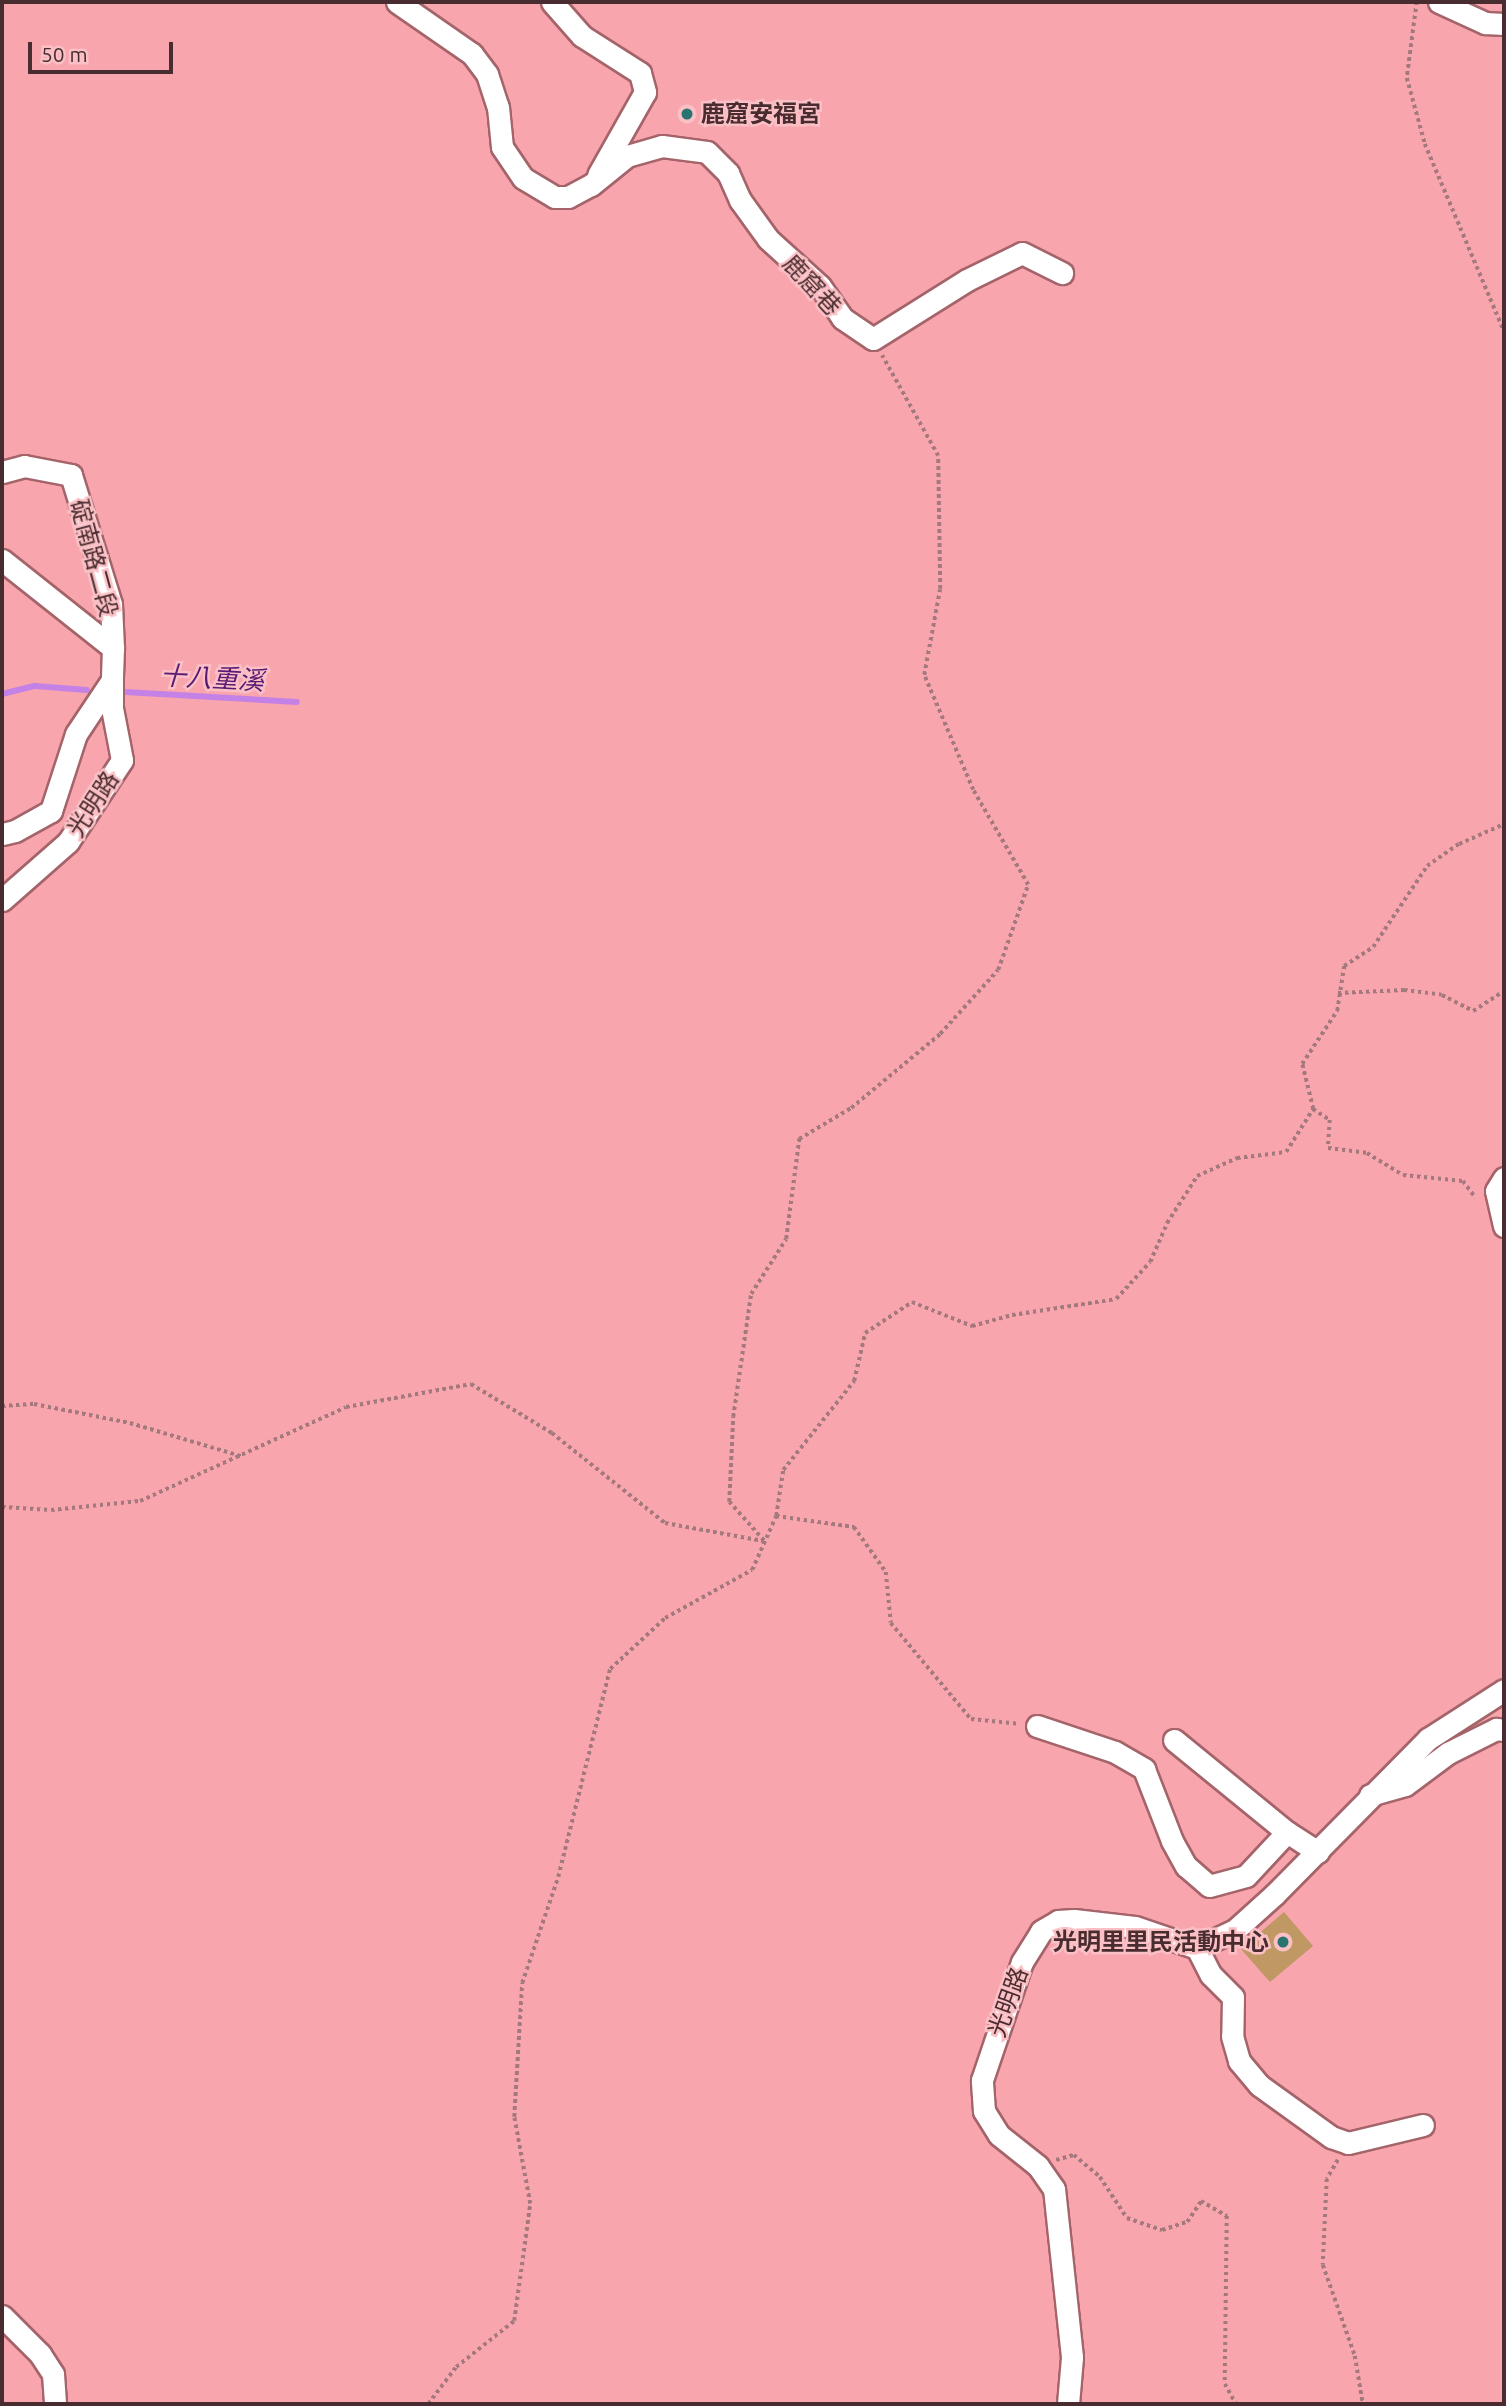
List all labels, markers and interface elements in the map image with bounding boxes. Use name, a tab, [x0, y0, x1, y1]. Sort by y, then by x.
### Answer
scale bar	[32, 28, 177, 72]
text: 50 m	[41, 42, 88, 66]
place label: 鹿窟安福宮	[701, 100, 821, 128]
marker: 鹿窟安福宮	[679, 106, 695, 122]
street label: 鹿窟巷	[777, 249, 847, 321]
street label: 碇南路二段	[65, 496, 123, 620]
water label: 十八重溪	[159, 660, 265, 696]
street label: 光明路	[61, 766, 125, 842]
place label: 光明里里民活動中心	[1053, 1928, 1269, 1956]
marker: 光明里里民活動中心	[1275, 1934, 1291, 1950]
street label: 光明路	[982, 1963, 1034, 2041]

